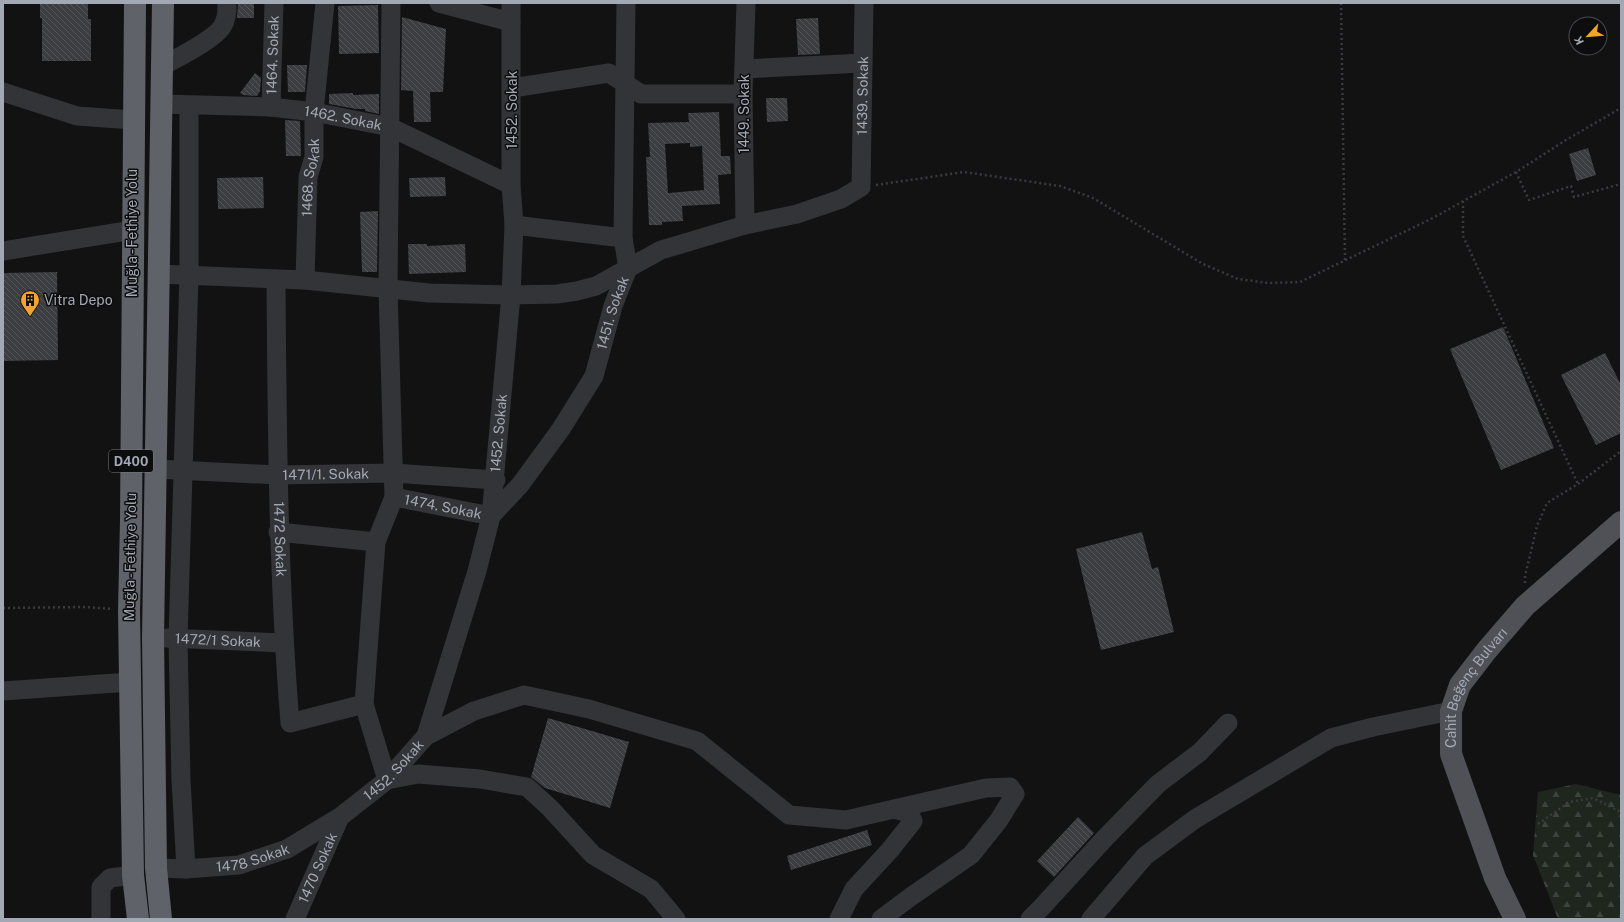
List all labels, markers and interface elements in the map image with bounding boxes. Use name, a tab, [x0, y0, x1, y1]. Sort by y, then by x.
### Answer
street label: 1464. Sokak	[263, 15, 282, 95]
north arrow	[1568, 16, 1608, 56]
text: K	[1572, 34, 1586, 47]
street label: 1439. Sokak	[854, 56, 871, 135]
street label: 1452. Sokak	[504, 71, 520, 149]
street label: 1449. Sokak	[736, 74, 752, 154]
street label: 1462. Sokak	[303, 103, 383, 133]
street label: 1468. Sokak	[299, 138, 323, 217]
street label: Muğla - Fethiye Yolu	[124, 169, 140, 297]
street label: 1451. Sokak	[594, 274, 632, 351]
building icon: Vitra Depo	[19, 289, 41, 317]
place label: Vitra Depo	[44, 292, 113, 308]
street label: 1452. Sokak	[487, 393, 510, 473]
road number: D400	[109, 450, 153, 472]
street label: 1471/1. Sokak	[282, 465, 369, 483]
street label: 1474. Sokak	[403, 491, 483, 522]
street label: Muğla - Fethiye Yolu	[121, 493, 139, 621]
street label: 1472 Sokak	[271, 501, 289, 577]
street label: Cahit Beğenç Bulvarı	[1443, 624, 1511, 748]
street label: 1472/1 Sokak	[175, 630, 261, 650]
street label: 1452. Sokak	[360, 736, 427, 804]
street label: 1470 Sokak	[295, 830, 340, 905]
street label: 1478 Sokak	[215, 841, 292, 875]

